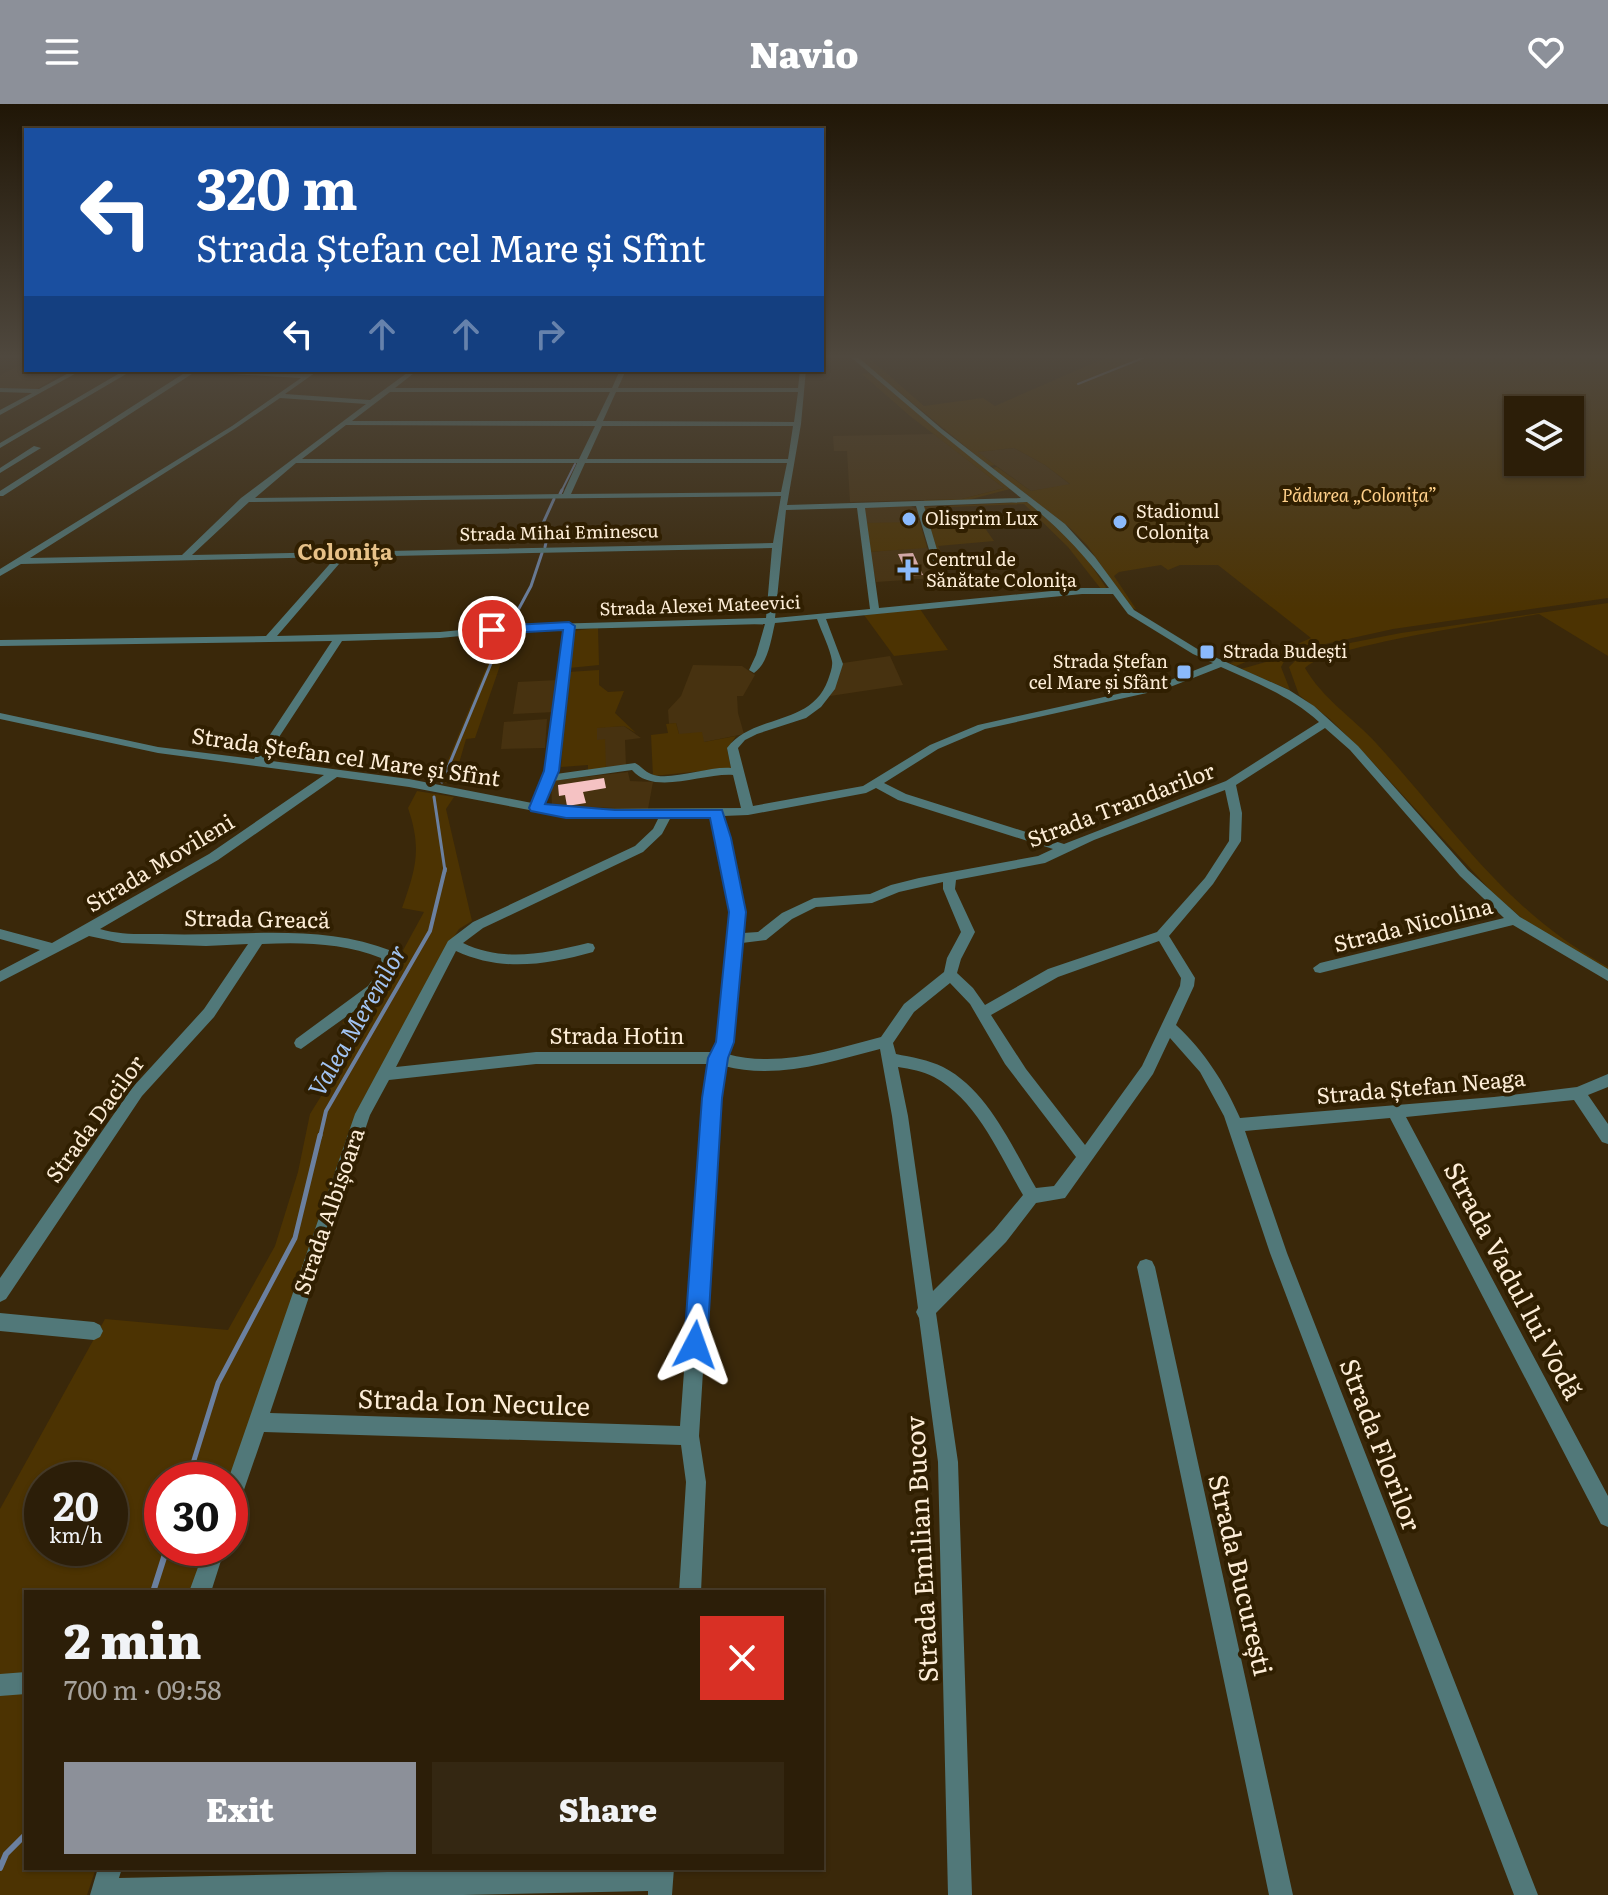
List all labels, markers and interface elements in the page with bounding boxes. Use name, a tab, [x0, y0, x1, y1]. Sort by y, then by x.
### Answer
text: Navio	[749, 26, 859, 79]
icon: menu	[40, 30, 84, 74]
icon: heart	[1524, 30, 1568, 74]
text: 320 m	[196, 144, 358, 227]
icon: left	[64, 160, 168, 264]
text: Strada Ștefan cel Mare și Sfînt	[196, 220, 706, 273]
icon: left	[276, 312, 320, 356]
icon: ahead	[360, 312, 404, 356]
icon: ahead	[444, 312, 488, 356]
icon: right	[528, 312, 572, 356]
map controls	[1504, 396, 1584, 476]
button: layers	[1504, 396, 1584, 476]
park label: Pădurea „Colonița”	[1282, 481, 1436, 508]
place label: Stadionul Colonița	[1136, 497, 1220, 545]
place label: Olisprim Lux	[925, 504, 1039, 531]
marker: Olisprim Lux	[900, 510, 918, 528]
marker: Stadionul Colonița	[1111, 513, 1129, 531]
street label: Strada Mihai Eminescu	[459, 516, 659, 547]
district label: Colonița	[297, 534, 393, 567]
place label: Centrul de Sănătate Colonița	[926, 545, 1077, 593]
marker: Centrul de Sănătate Colonița	[897, 559, 919, 581]
street label: Strada Alexei Mateevici	[599, 587, 801, 622]
pin	[458, 596, 526, 664]
icon: arrive	[470, 608, 514, 652]
place label: Strada Budești	[1223, 637, 1347, 664]
marker: Strada Budești	[1198, 643, 1216, 661]
place label: Strada Ștefan cel Mare și Sfânt	[1029, 647, 1169, 695]
marker: Strada Ștefan cel Mare și Sfânt	[1175, 663, 1193, 681]
street label: Strada Ștefan cel Mare și Sfînt	[190, 718, 503, 794]
street label: Strada Trandarilor	[1022, 752, 1220, 855]
street label: Strada Movileni	[79, 804, 240, 919]
street label: Strada Nicolina	[1330, 888, 1496, 959]
street label: Strada Greacă	[184, 900, 330, 935]
water label: Valea Merenilor	[298, 937, 414, 1102]
street label: Strada Hotin	[550, 1018, 684, 1051]
street label: Strada Dacilor	[36, 1047, 152, 1189]
street label: Strada Ștefan Neaga	[1315, 1060, 1527, 1111]
street label: Strada Albișoara	[284, 1123, 372, 1298]
street label: Strada Vadul lui Vodă	[1436, 1154, 1594, 1406]
position arrow	[653, 1303, 737, 1387]
street label: Strada Florilor	[1331, 1352, 1433, 1537]
street label: Strada Ion Neculce	[357, 1377, 591, 1424]
street label: Strada Emilian Bucov	[893, 1414, 946, 1684]
speed limit sign: 30	[144, 1462, 248, 1566]
street label: Strada București	[1200, 1470, 1285, 1679]
text: 20	[53, 1474, 99, 1533]
text: km/h	[49, 1519, 103, 1549]
text: 2 min	[64, 1603, 202, 1674]
button: close	[700, 1616, 784, 1700]
text: 700 m · 09:58	[64, 1669, 222, 1708]
button: Exit	[64, 1762, 416, 1854]
button: Share	[432, 1762, 784, 1854]

